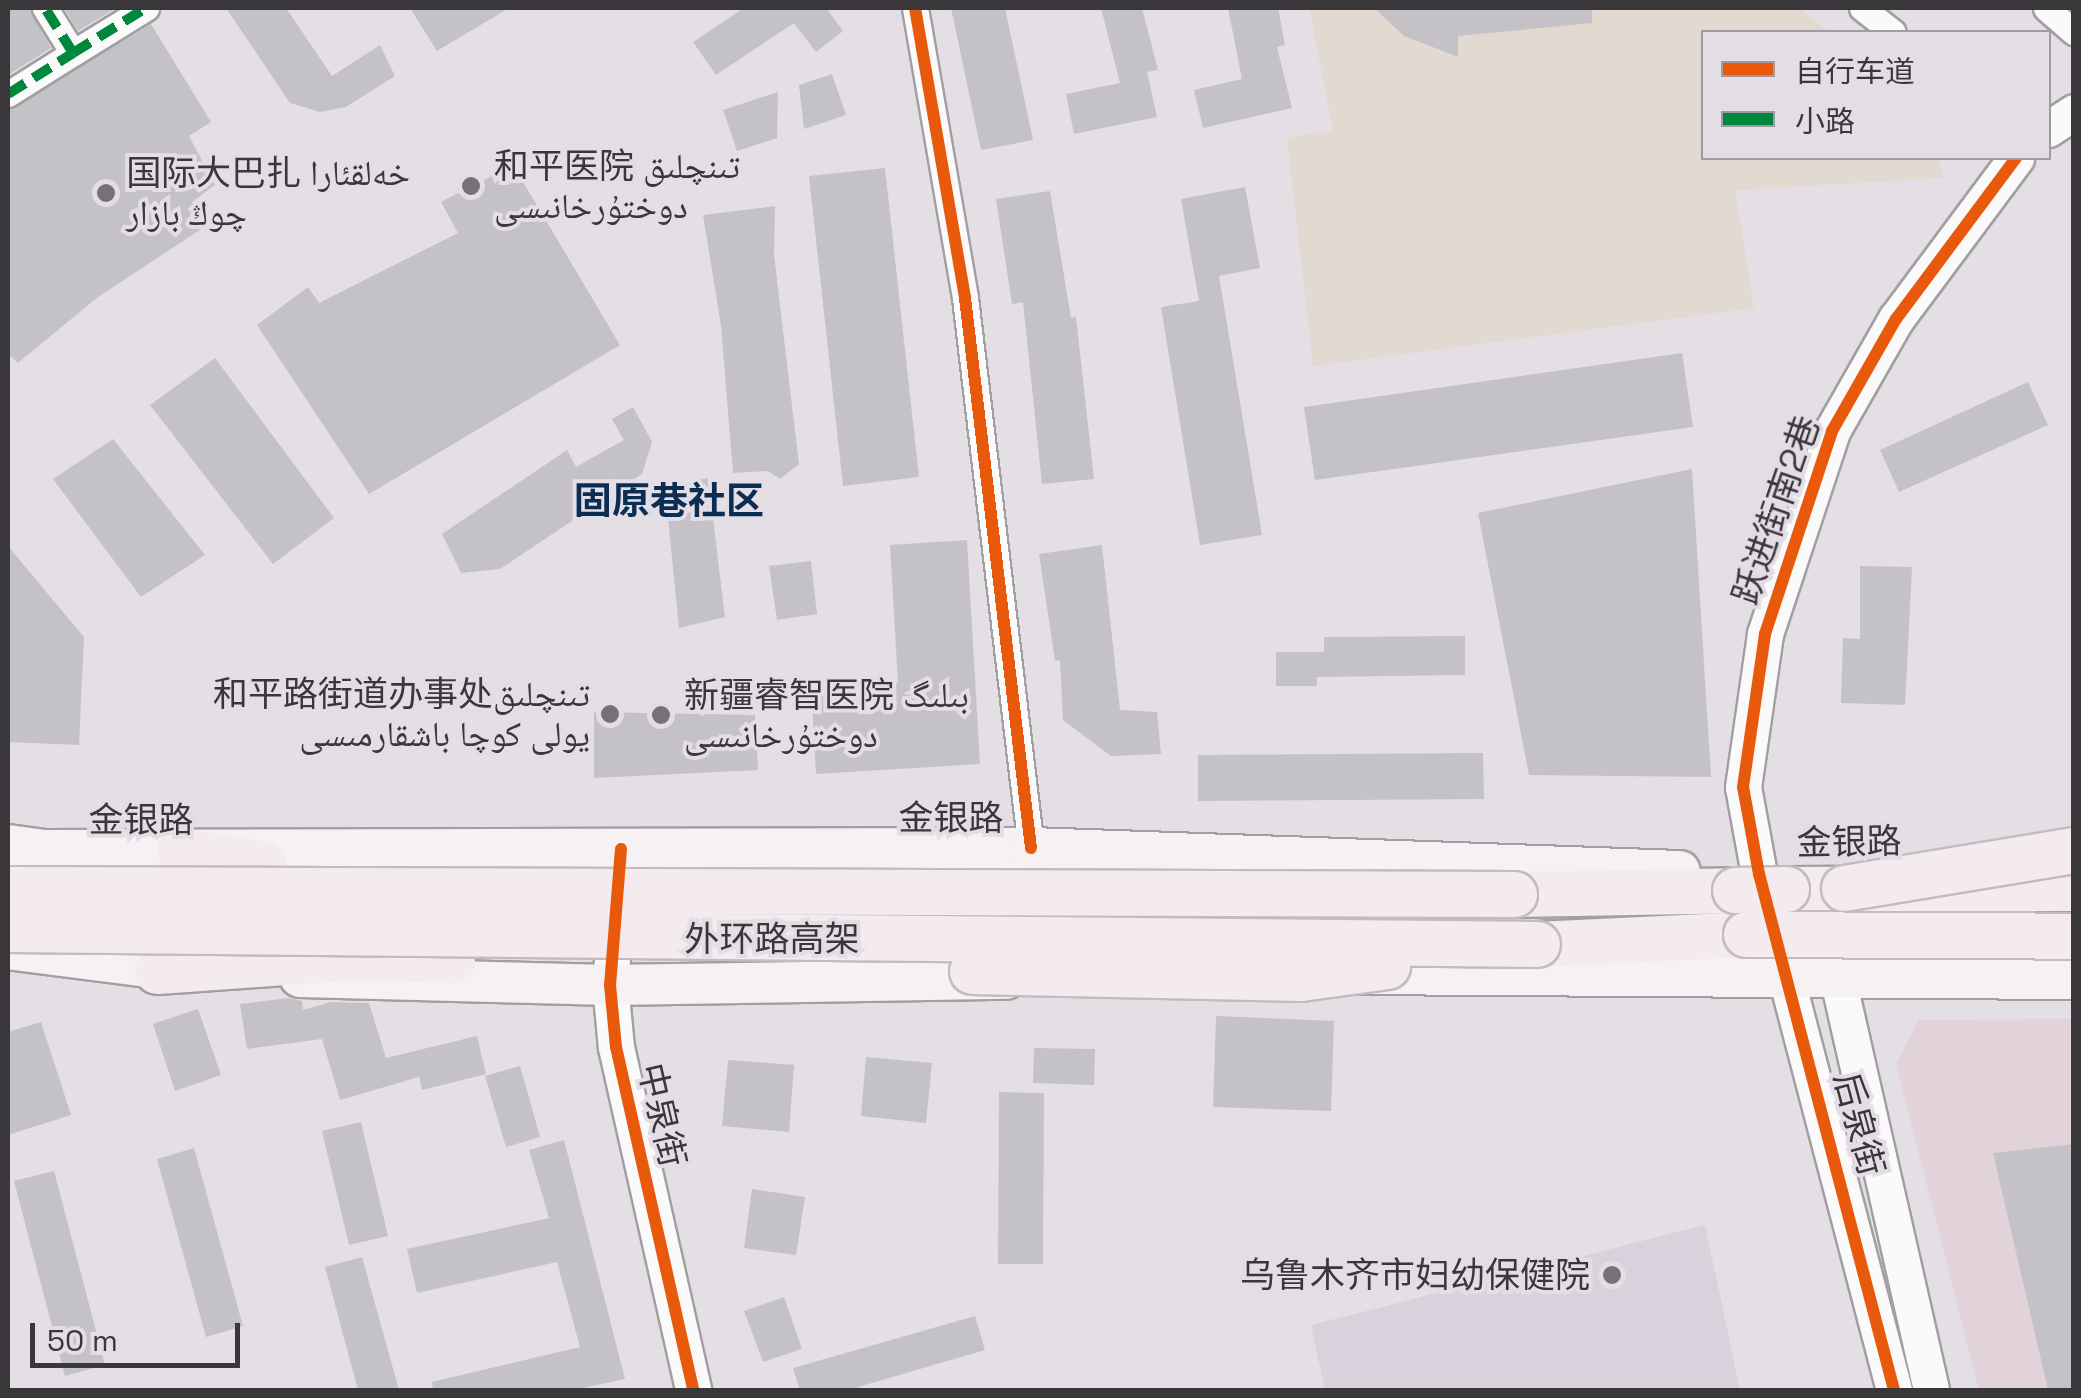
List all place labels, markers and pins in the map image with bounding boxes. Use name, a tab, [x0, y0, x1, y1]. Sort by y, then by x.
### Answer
place label: 和平医院 تىنچلىق دوختۇرخانىسى	[494, 145, 740, 227]
place label: 国际大巴扎 خەلقئارا چوڭ بازار	[126, 152, 410, 234]
marker: 和平医院 تىنچلىق دوختۇرخانىسى	[458, 173, 484, 199]
marker: 国际大巴扎 خەلقئارا چوڭ بازار	[95, 182, 117, 204]
place label: 和平路街道办事处تىنچلىق يولى كوچا باشقارمىسى	[213, 673, 590, 755]
place label: 新疆睿智医院 بىلىگ دوختۇرخانىسى	[684, 674, 969, 756]
marker: 新疆睿智医院 بىلىگ دوختۇرخانىسى	[648, 702, 674, 728]
marker: 和平路街道办事处تىنچلىق يولى كوچا باشقارمىسى	[599, 703, 621, 725]
place label: 乌鲁木齐市妇幼保健院	[1240, 1254, 1590, 1296]
marker: 乌鲁木齐市妇幼保健院	[1599, 1262, 1625, 1288]

